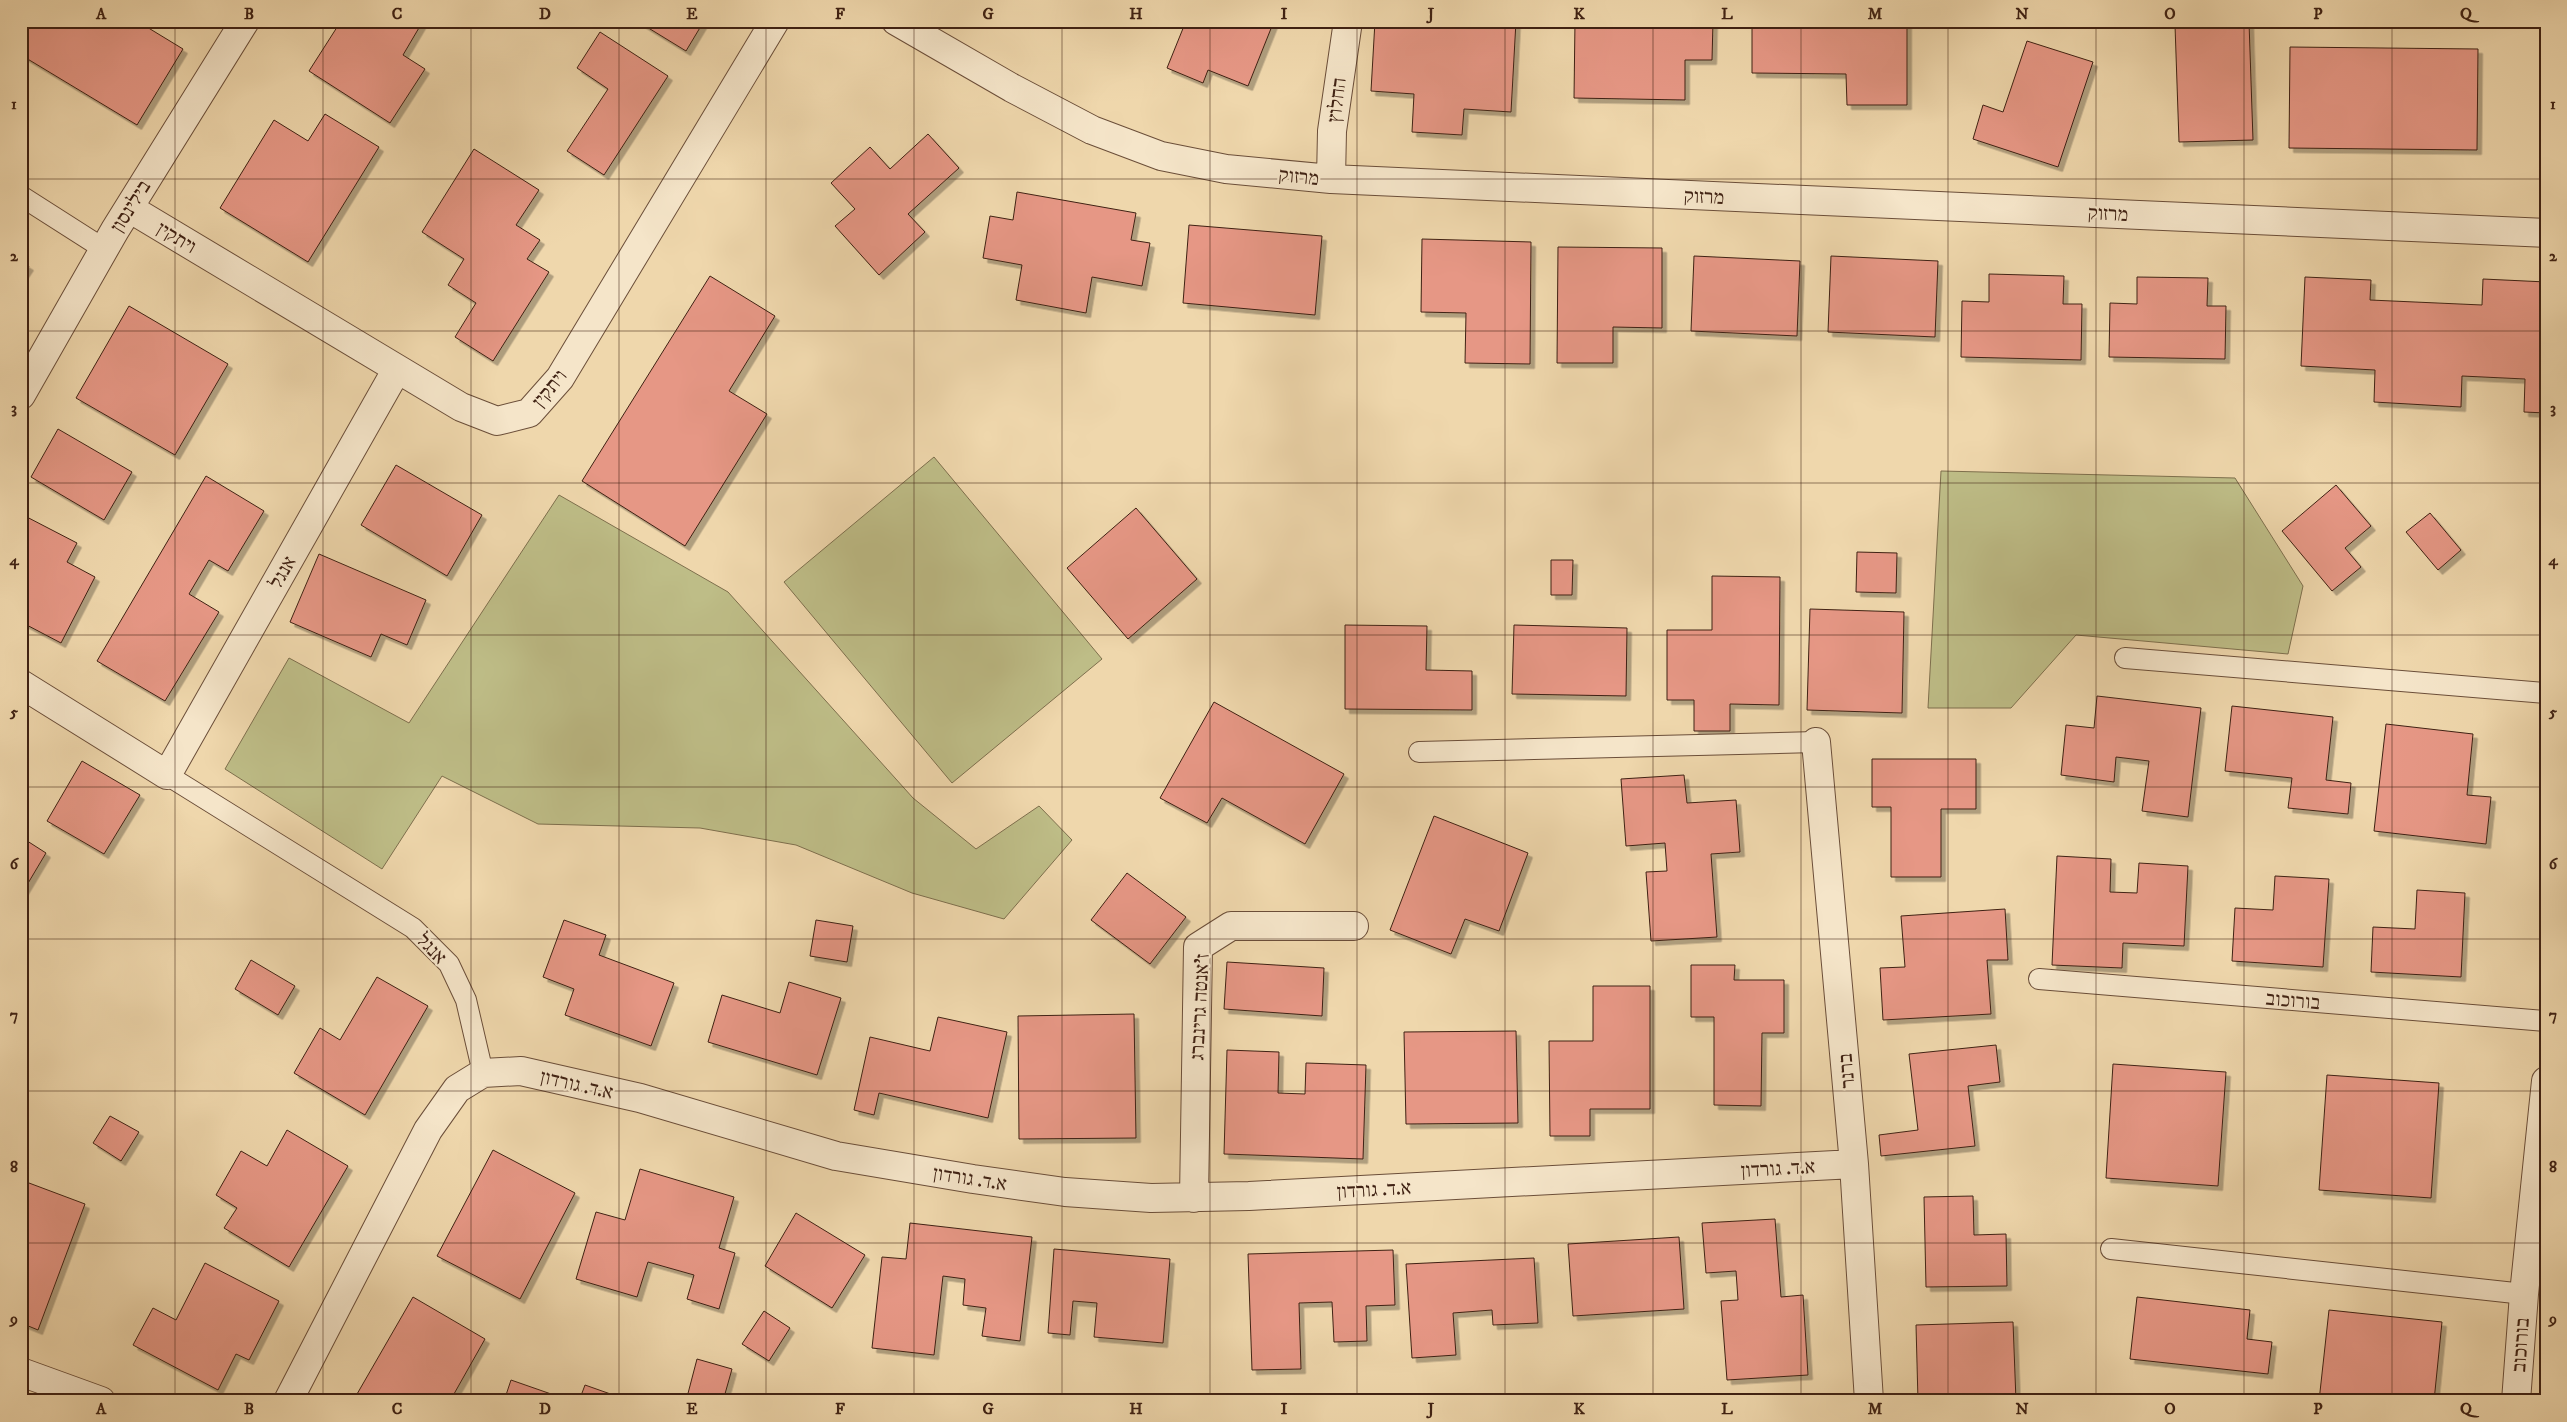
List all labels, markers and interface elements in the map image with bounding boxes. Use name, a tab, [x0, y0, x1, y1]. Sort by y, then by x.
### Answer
text: A	[95, 4, 107, 24]
text: B	[244, 4, 254, 24]
text: C	[392, 4, 402, 24]
text: D	[539, 4, 551, 24]
text: E	[686, 4, 698, 24]
text: F	[835, 4, 845, 24]
text: G	[982, 4, 994, 24]
text: H	[1129, 4, 1143, 24]
text: I	[1281, 4, 1288, 24]
text: J	[1426, 4, 1435, 24]
text: K	[1573, 4, 1585, 24]
text: L	[1721, 4, 1733, 24]
text: M	[1868, 4, 1883, 24]
text: N	[2015, 4, 2029, 24]
text: O	[2164, 4, 2176, 24]
text: P	[2313, 4, 2323, 24]
text: Q	[2460, 4, 2480, 24]
street label: החלוץ	[1322, 76, 1353, 124]
text: 1	[11, 94, 17, 114]
text: 1	[2550, 94, 2556, 114]
street label: מרזוק	[1277, 163, 1320, 192]
street label: בילינסון	[106, 176, 157, 238]
street label: מרזוק	[1683, 184, 1725, 211]
street label: מרזוק	[2087, 201, 2129, 228]
street label: ויתקין	[152, 217, 201, 260]
text: 2	[10, 246, 19, 266]
text: 2	[2549, 246, 2558, 266]
street label: ויתקין	[527, 365, 573, 413]
text: 3	[11, 398, 17, 418]
text: 3	[2550, 398, 2556, 418]
text: 4	[8, 550, 19, 570]
text: 4	[2547, 550, 2558, 570]
street label: אנגל	[264, 552, 303, 594]
text: 5	[9, 702, 18, 722]
text: 5	[2548, 702, 2557, 722]
text: 6	[10, 854, 20, 874]
text: 6	[2549, 854, 2559, 874]
street label: אנגל	[410, 928, 452, 970]
street label: ז'אנטה גרינברג	[1185, 953, 1216, 1061]
street label: בורוכוב	[2264, 987, 2321, 1016]
text: 7	[10, 1005, 18, 1025]
text: 7	[2549, 1005, 2557, 1025]
street label: ברנר	[1834, 1052, 1861, 1089]
street label: א.ד. גורדון	[538, 1065, 616, 1106]
street label: א.ד. גורדון	[1740, 1155, 1816, 1184]
text: 8	[10, 1157, 18, 1177]
text: 8	[2549, 1157, 2557, 1177]
street label: א.ד. גורדון	[931, 1161, 1008, 1198]
street label: א.ד. גורדון	[1336, 1176, 1412, 1205]
text: 9	[9, 1309, 18, 1329]
text: 9	[2548, 1309, 2557, 1329]
street label: בורוכוב	[2507, 1317, 2536, 1373]
text: A	[95, 1399, 107, 1419]
text: B	[244, 1399, 254, 1419]
text: C	[392, 1399, 402, 1419]
text: D	[539, 1399, 551, 1419]
text: E	[686, 1399, 698, 1419]
text: F	[835, 1399, 845, 1419]
text: G	[982, 1399, 994, 1419]
text: H	[1129, 1399, 1143, 1419]
text: I	[1281, 1399, 1288, 1419]
text: J	[1426, 1399, 1435, 1419]
text: K	[1573, 1399, 1585, 1419]
text: L	[1721, 1399, 1733, 1419]
text: M	[1868, 1399, 1883, 1419]
text: N	[2015, 1399, 2029, 1419]
text: O	[2164, 1399, 2176, 1419]
text: P	[2313, 1399, 2323, 1419]
text: Q	[2460, 1399, 2480, 1419]

